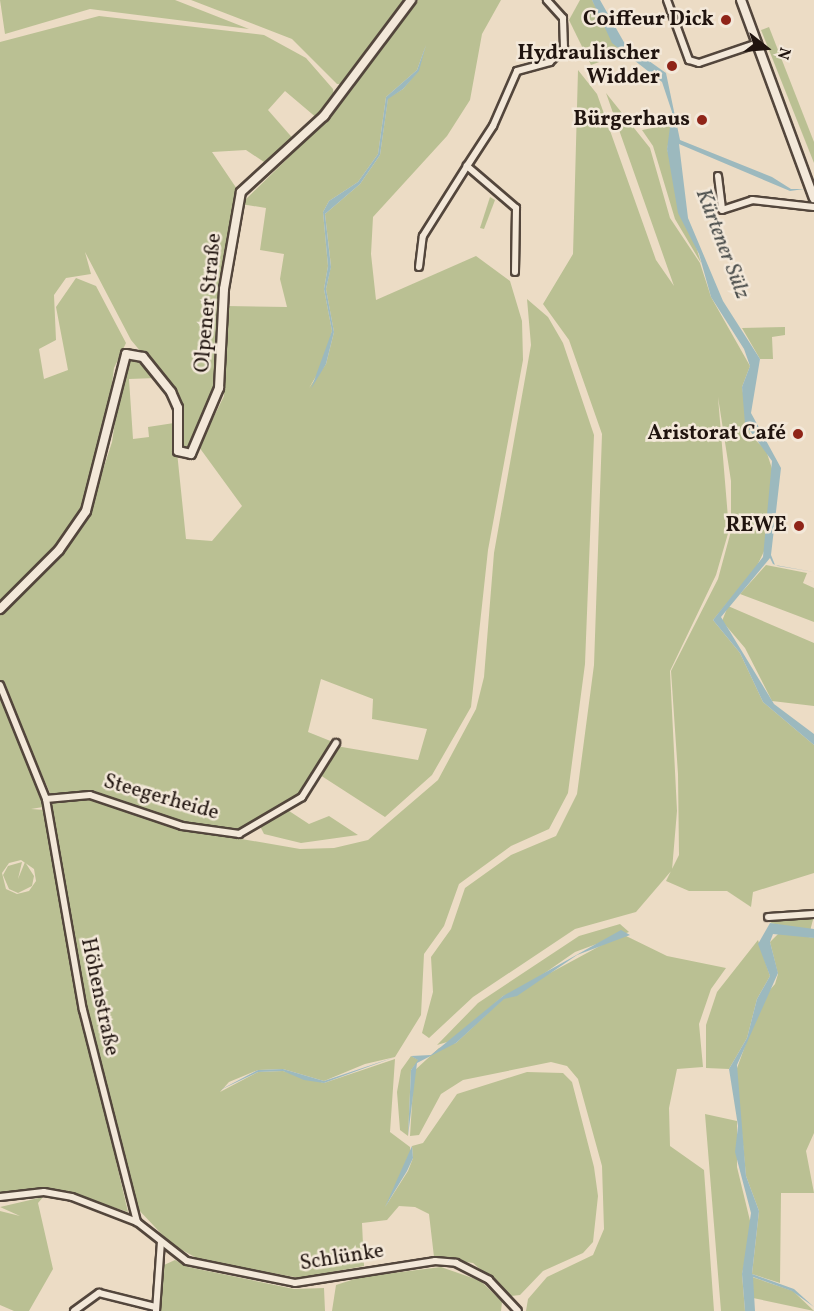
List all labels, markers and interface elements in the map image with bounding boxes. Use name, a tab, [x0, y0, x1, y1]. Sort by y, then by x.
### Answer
place label: Coiffeur Dick	[583, 7, 714, 33]
marker: Coiffeur Dick	[719, 13, 733, 27]
north arrow	[736, 18, 796, 78]
place label: Hydraulischer Widder	[517, 41, 660, 91]
text: N	[771, 44, 795, 62]
marker: Hydraulischer Widder	[665, 59, 679, 73]
place label: Bürgerhaus	[573, 107, 690, 133]
marker: Bürgerhaus	[695, 113, 709, 127]
water label: Kürtener Sülz	[689, 185, 755, 303]
street label: Olpener Straße	[190, 232, 228, 374]
place label: Aristorat Café	[647, 421, 786, 447]
marker: Aristorat Café	[791, 427, 805, 441]
place label: REWE	[725, 513, 787, 539]
marker: REWE	[792, 519, 806, 533]
street label: Steegerheide	[100, 770, 222, 826]
street label: Höhenstraße	[74, 936, 124, 1058]
street label: Schlünke	[298, 1239, 386, 1277]

